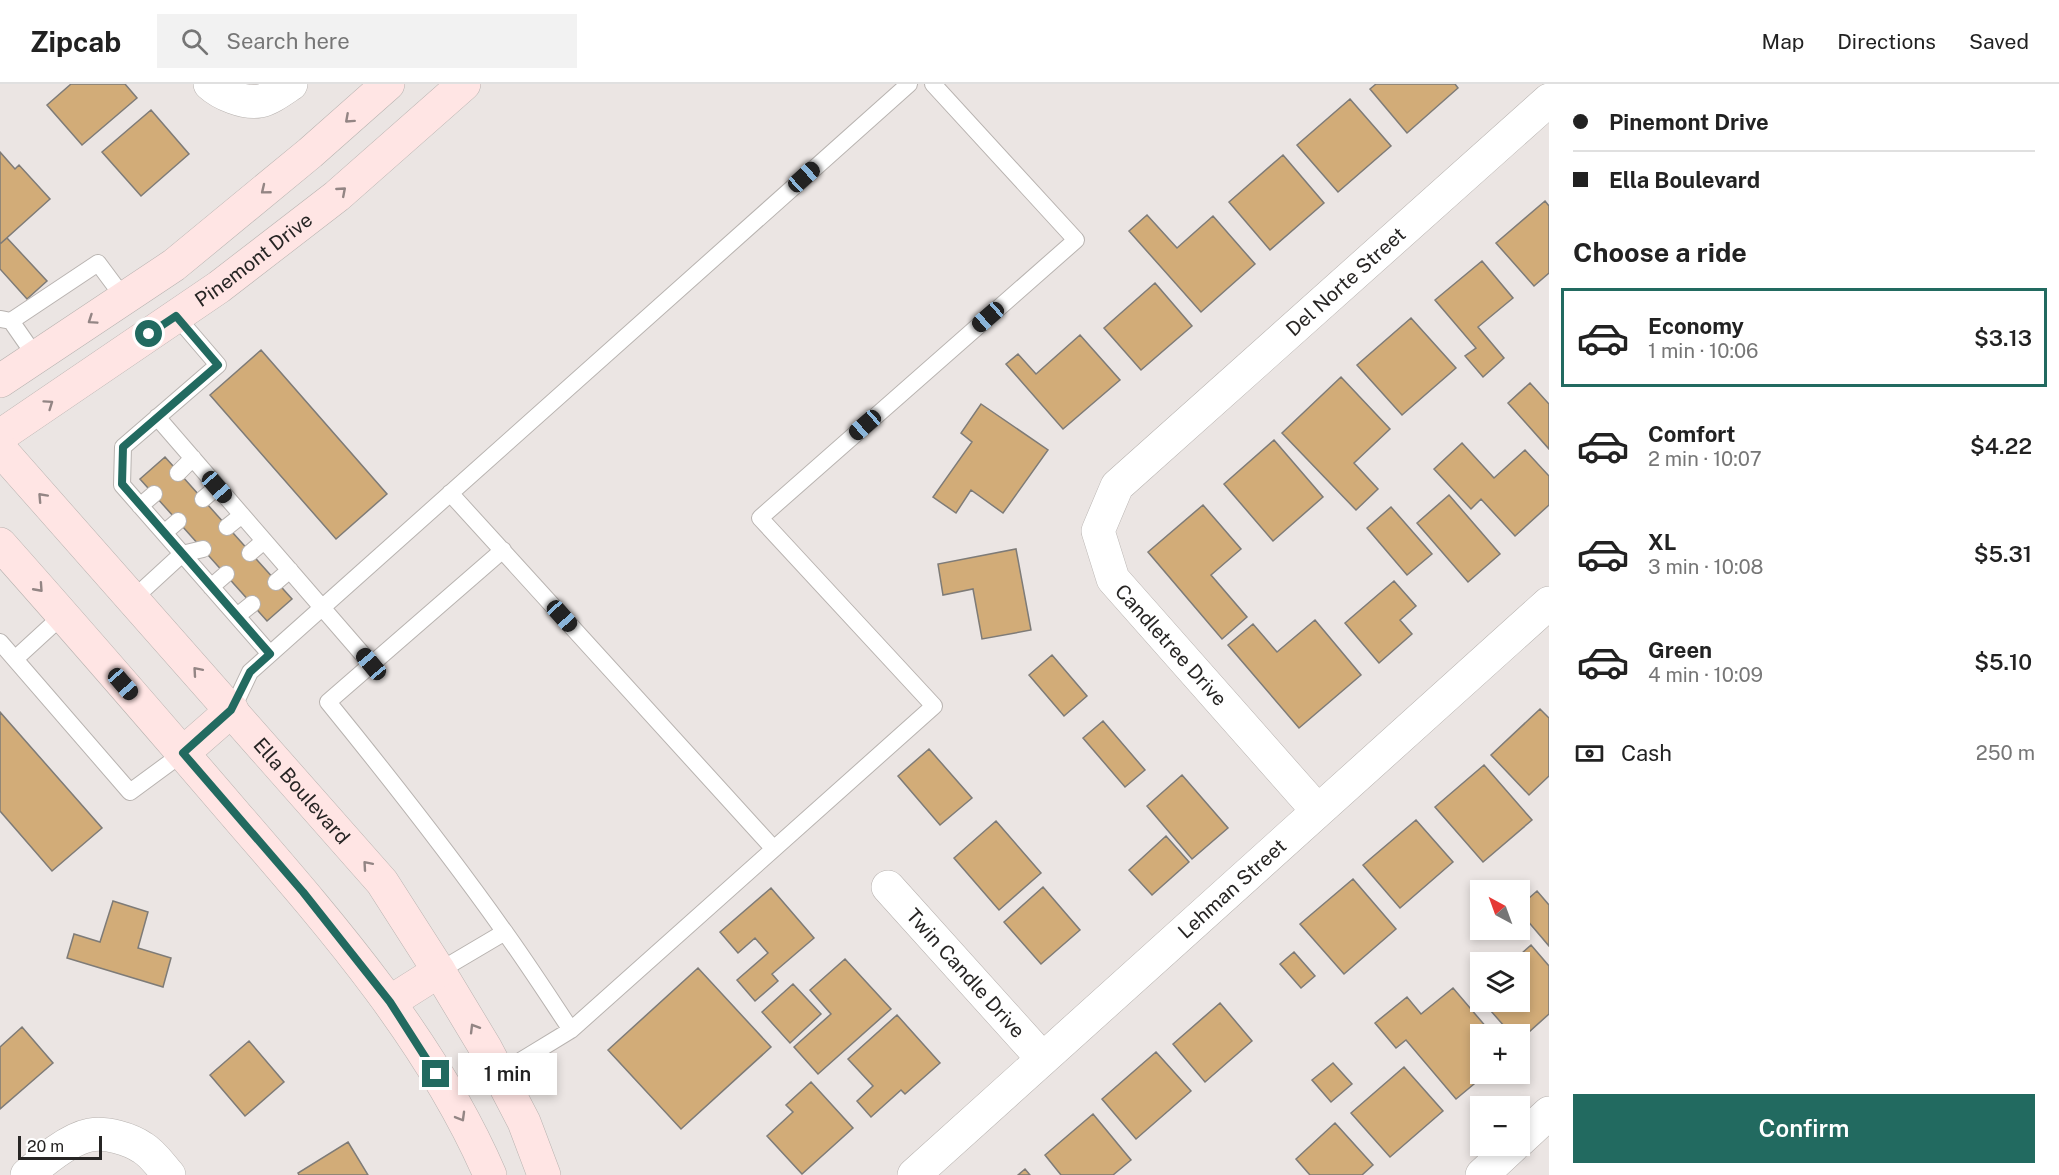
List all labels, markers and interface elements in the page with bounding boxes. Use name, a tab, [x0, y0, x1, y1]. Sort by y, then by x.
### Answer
search box	[157, 14, 577, 68]
text: Zipcab	[30, 25, 121, 58]
icon: search	[178, 25, 211, 58]
text: Search here	[226, 28, 350, 54]
text: Map	[1762, 29, 1804, 54]
text: Directions	[1837, 29, 1936, 54]
text: Saved	[1969, 29, 2029, 54]
text: Pinemont Drive	[1609, 109, 1769, 135]
one-way arrow	[345, 112, 356, 123]
car	[785, 158, 823, 196]
text: Ella Boulevard	[1609, 167, 1760, 193]
one-way arrow	[261, 183, 272, 194]
one-way arrow	[335, 187, 346, 198]
street label: Pinemont Drive	[190, 208, 317, 312]
street label: Del Norte Street	[1281, 222, 1410, 341]
text: Choose a ride	[1573, 236, 1747, 268]
car	[969, 298, 1007, 336]
icon: car	[1576, 311, 1630, 365]
one-way arrow	[88, 313, 99, 324]
text: Economy	[1648, 313, 1744, 339]
route start	[135, 320, 162, 347]
text: $3.13	[1974, 325, 2032, 351]
text: 1 min · 10:06	[1648, 339, 1759, 363]
one-way arrow	[42, 400, 53, 411]
car	[846, 406, 884, 444]
icon: car	[1576, 419, 1630, 473]
text: Comfort	[1648, 421, 1735, 447]
text: $4.22	[1970, 433, 2032, 459]
text: 2 min · 10:07	[1648, 447, 1762, 471]
car	[198, 468, 236, 506]
one-way arrow	[38, 493, 49, 504]
icon: car	[1576, 527, 1630, 581]
text: XL	[1648, 529, 1676, 555]
text: $5.31	[1974, 541, 2032, 567]
text: 3 min · 10:08	[1648, 555, 1764, 579]
street label: Candletree Drive	[1110, 579, 1232, 711]
one-way arrow	[32, 581, 43, 592]
car	[543, 597, 581, 635]
icon: car	[1576, 635, 1630, 689]
text: Green	[1648, 637, 1712, 663]
car	[353, 644, 389, 684]
text: $5.10	[1974, 649, 2032, 675]
text: 4 min · 10:09	[1648, 663, 1763, 687]
car	[104, 665, 142, 703]
one-way arrow	[193, 667, 204, 678]
street label: Ella Boulevard	[248, 733, 355, 849]
icon: cash	[1573, 737, 1606, 770]
text: Cash	[1621, 740, 1672, 766]
text: 250 m	[1976, 741, 2035, 765]
street label: Lehman Street	[1173, 834, 1291, 943]
one-way arrow	[363, 861, 374, 872]
north arrow	[1470, 880, 1530, 940]
map controls	[1470, 880, 1530, 1156]
street label: Twin Candle Drive	[901, 903, 1030, 1043]
button: layers	[1470, 952, 1530, 1012]
one-way arrow	[469, 1024, 481, 1034]
button: +	[1470, 1024, 1530, 1084]
callout: 1 min	[457, 1053, 556, 1095]
route end	[422, 1060, 449, 1087]
text: 1 min	[484, 1062, 531, 1086]
button: Confirm	[1573, 1094, 2035, 1163]
button: −	[1470, 1096, 1530, 1156]
one-way arrow	[454, 1110, 465, 1121]
scale bar	[18, 1133, 102, 1160]
text: 20 m	[27, 1137, 64, 1156]

